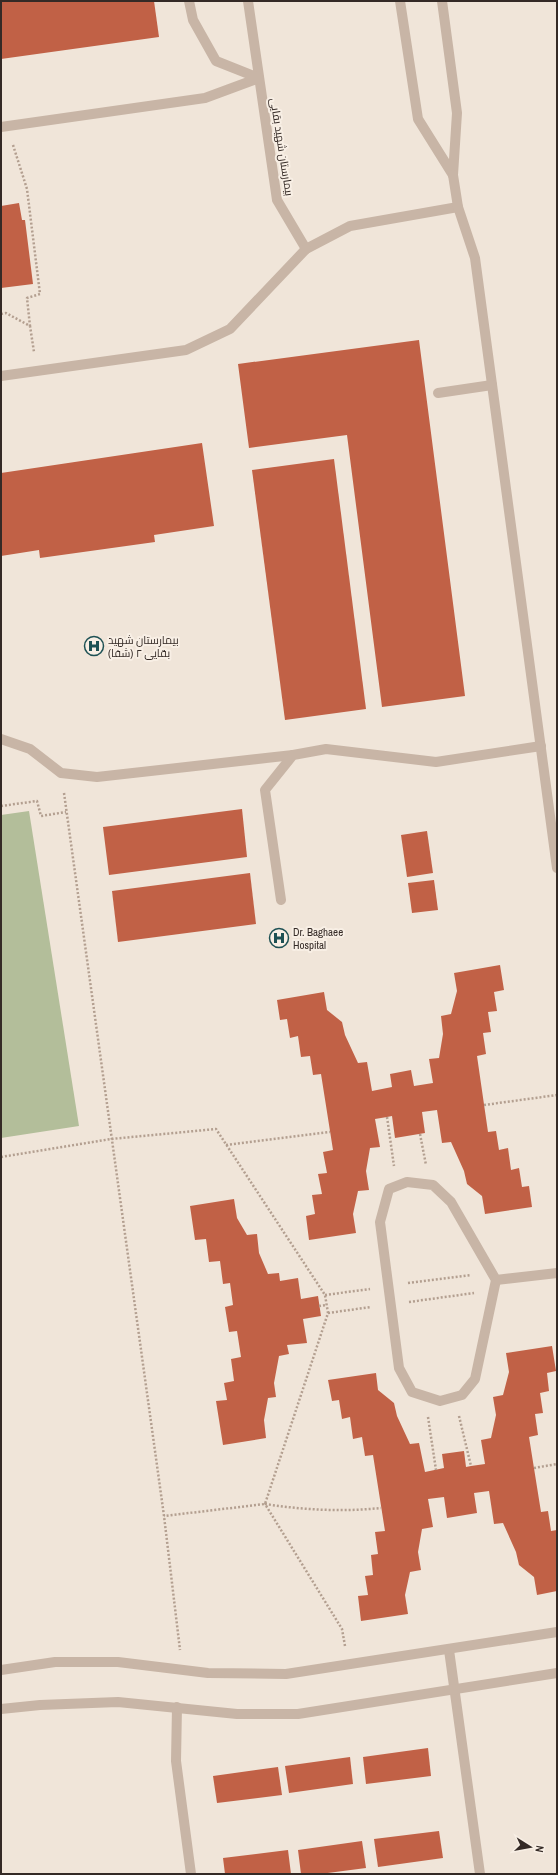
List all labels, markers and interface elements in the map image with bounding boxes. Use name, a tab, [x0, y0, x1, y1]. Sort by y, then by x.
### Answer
street label: بیمارستان شهید بقایی	[267, 97, 297, 197]
place label: بیمارستان شهید بقایی ۲ (شفا)	[108, 633, 179, 660]
hospital icon: بیمارستان شهید بقایی ۲ (شفا)	[83, 635, 105, 657]
place label: Dr. Baghaee Hospital	[293, 925, 343, 952]
hospital icon: Dr. Baghaee Hospital	[268, 927, 290, 949]
north arrow	[510, 1827, 550, 1867]
text: N	[532, 1844, 547, 1853]

